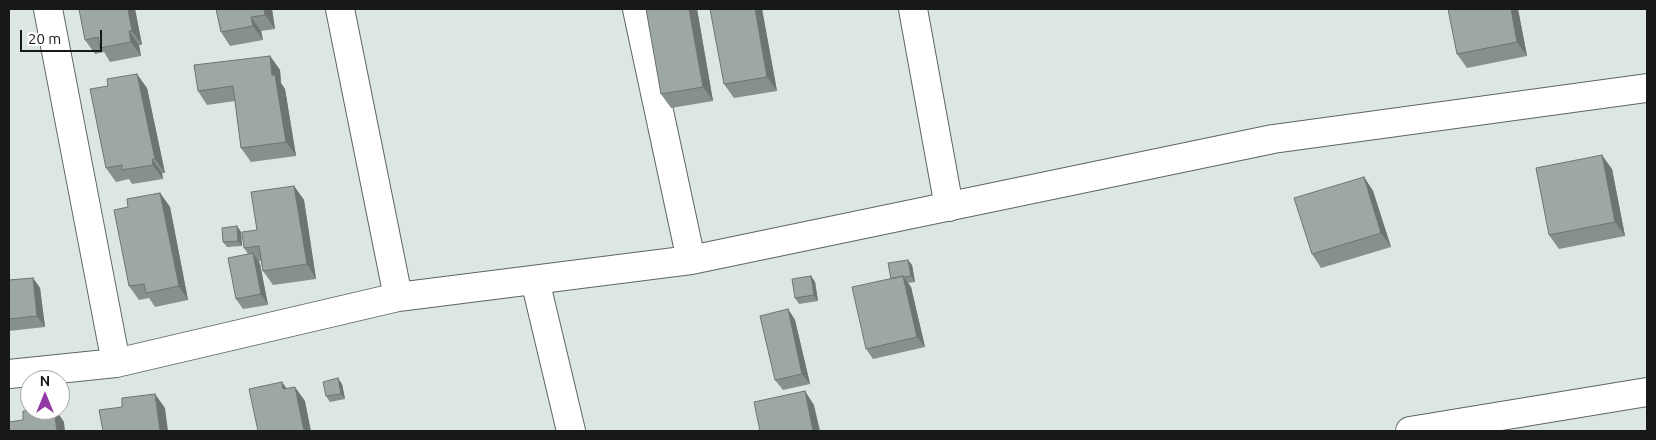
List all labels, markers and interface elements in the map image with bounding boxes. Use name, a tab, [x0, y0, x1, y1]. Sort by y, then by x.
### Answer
scale bar	[22, 20, 105, 52]
text: 20 m	[28, 30, 61, 47]
north arrow	[20, 370, 70, 420]
text: N	[40, 373, 50, 389]

